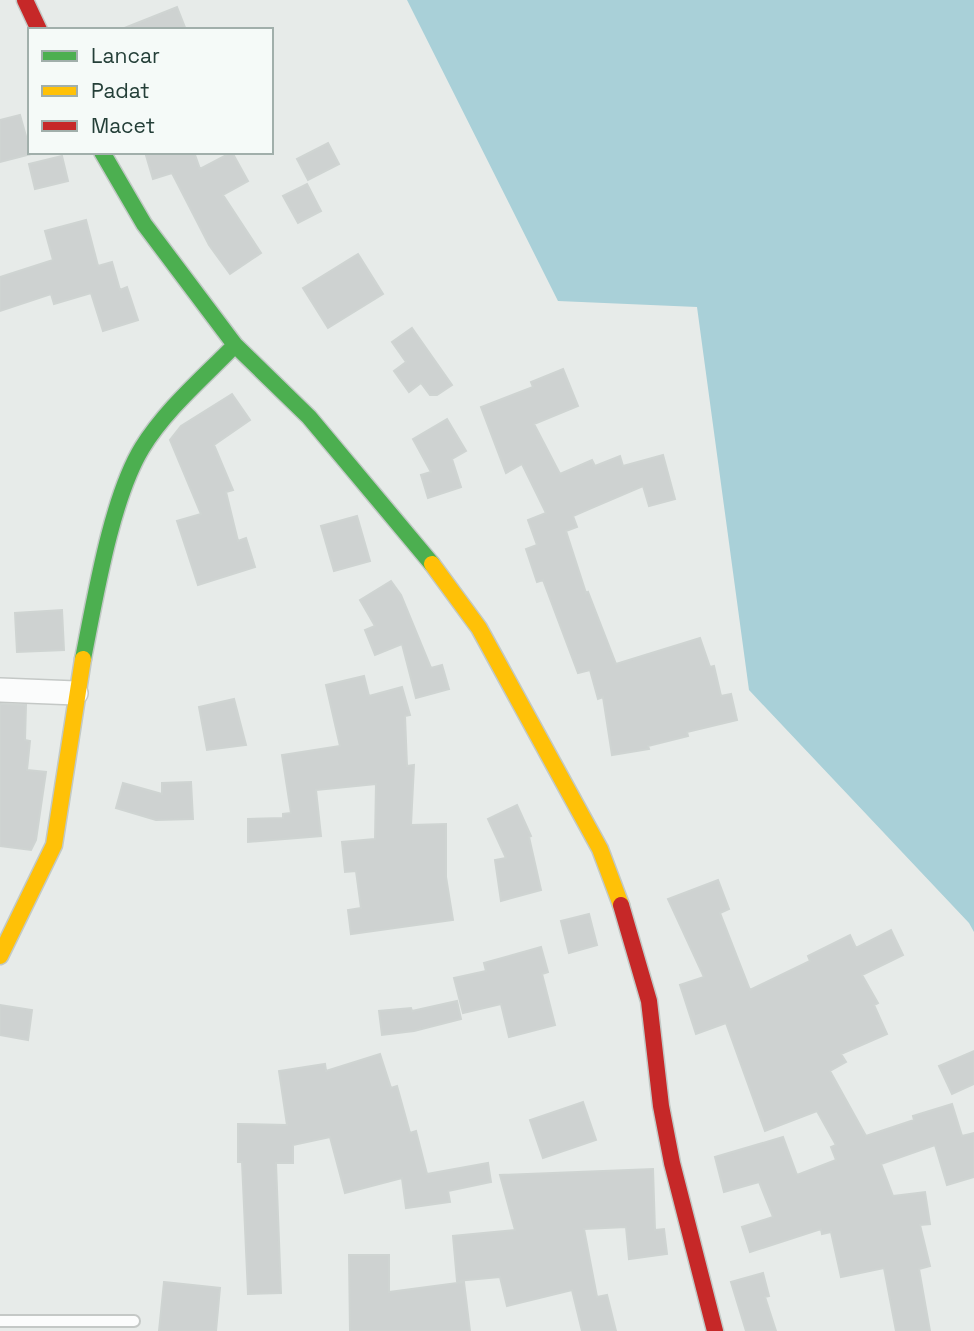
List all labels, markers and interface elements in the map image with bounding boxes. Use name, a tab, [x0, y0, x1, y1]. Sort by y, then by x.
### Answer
legend	[28, 28, 273, 154]
text: Lancar	[91, 42, 160, 69]
text: Padat	[91, 77, 150, 104]
text: Macet	[91, 112, 155, 139]

